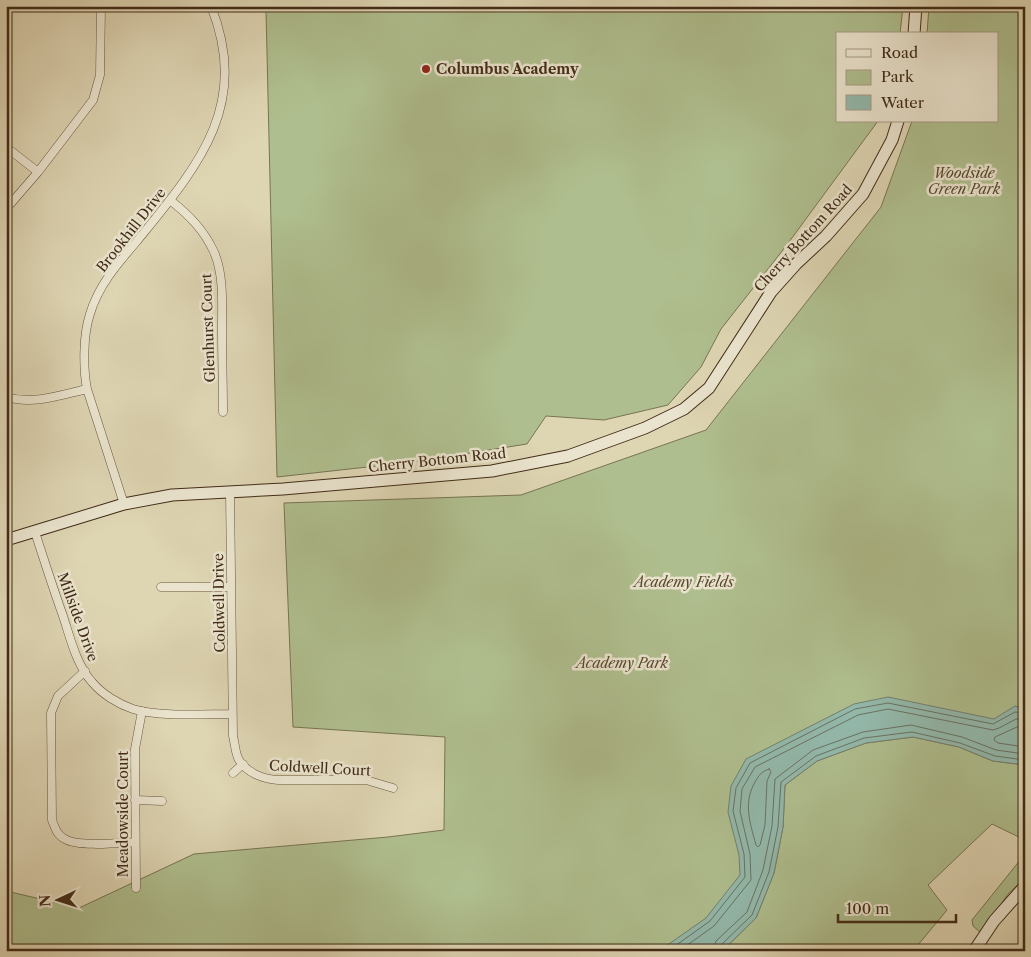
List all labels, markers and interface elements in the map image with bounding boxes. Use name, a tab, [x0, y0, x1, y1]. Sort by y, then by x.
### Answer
legend	[836, 32, 998, 122]
text: Road	[881, 43, 918, 62]
place label: Columbus Academy	[436, 60, 579, 78]
marker: Columbus Academy	[420, 63, 432, 75]
text: Park	[881, 67, 915, 86]
text: Water	[880, 93, 925, 112]
park label: Woodside Green Park	[928, 164, 1001, 198]
street label: Cherry Bottom Road	[750, 180, 856, 295]
street label: Brookhill Drive	[92, 184, 170, 276]
street label: Glenhurst Court	[197, 273, 219, 383]
street label: Cherry Bottom Road	[367, 444, 507, 476]
street label: Coldwell Drive	[209, 553, 229, 653]
street label: Millside Drive	[54, 570, 103, 664]
park label: Academy Fields	[632, 573, 735, 591]
park label: Academy Park	[574, 654, 669, 672]
street label: Meadowside Court	[114, 751, 132, 877]
street label: Coldwell Court	[269, 756, 371, 780]
north arrow	[32, 874, 82, 924]
scale bar	[838, 892, 956, 924]
text: N	[36, 894, 54, 908]
text: 100 m	[846, 899, 889, 918]

